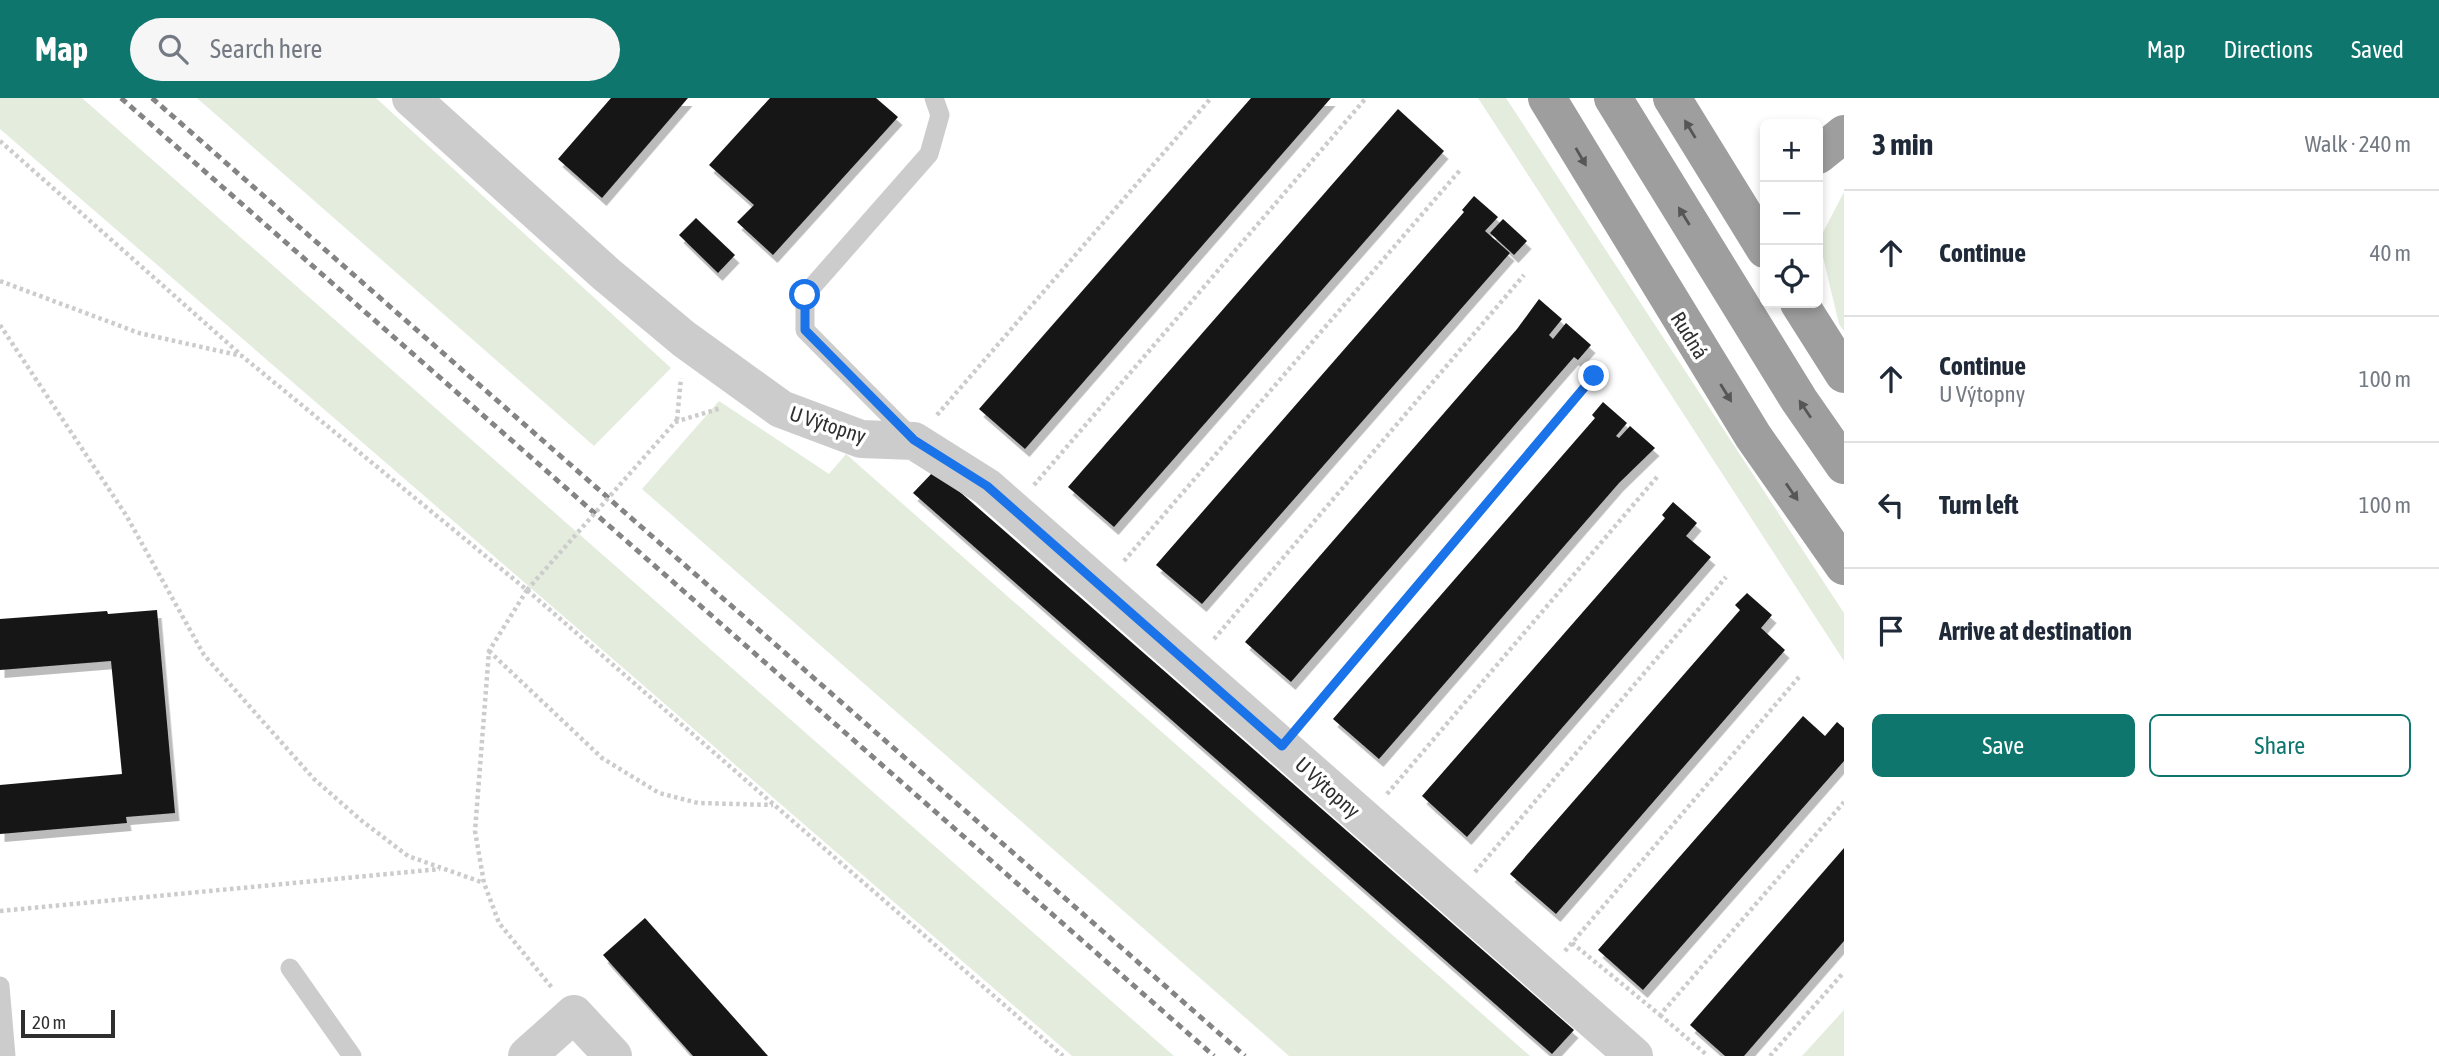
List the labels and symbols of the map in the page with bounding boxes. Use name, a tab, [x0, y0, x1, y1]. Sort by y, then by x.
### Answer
one-way arrow	[1684, 119, 1697, 138]
one-way arrow	[1574, 148, 1587, 167]
one-way arrow	[1678, 207, 1691, 226]
route start	[789, 279, 820, 310]
street label: Rudná	[1666, 307, 1714, 363]
route end	[1578, 360, 1609, 391]
one-way arrow	[1719, 383, 1732, 402]
street label: U Výtopny	[787, 400, 869, 448]
one-way arrow	[1798, 400, 1812, 418]
one-way arrow	[1785, 483, 1799, 501]
street label: U Výtopny	[1291, 752, 1366, 822]
scale bar	[21, 1007, 116, 1039]

